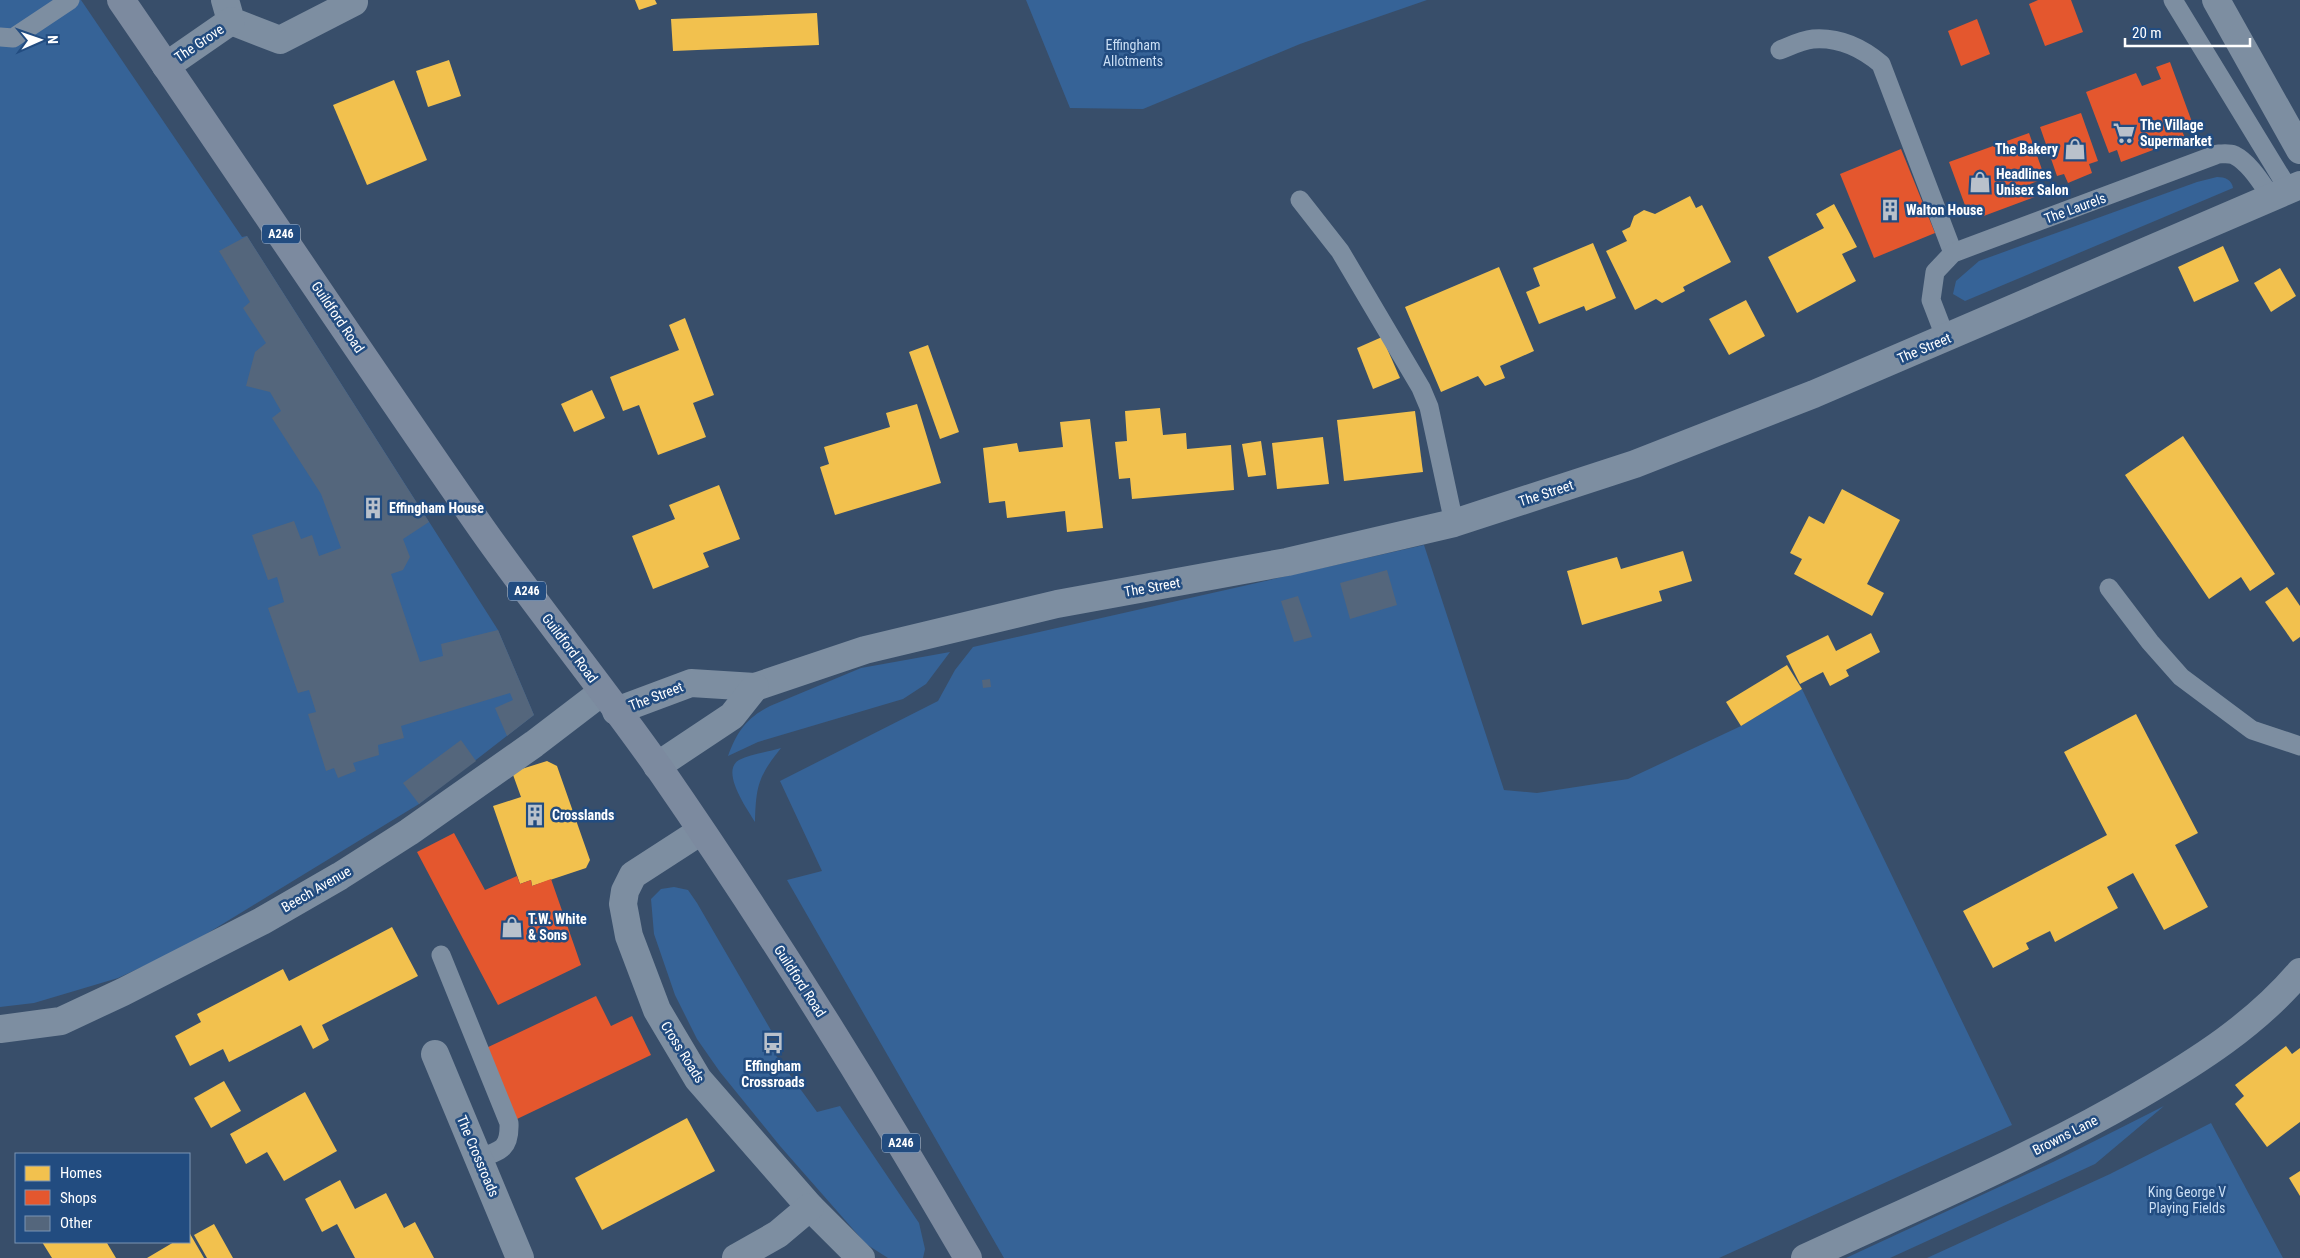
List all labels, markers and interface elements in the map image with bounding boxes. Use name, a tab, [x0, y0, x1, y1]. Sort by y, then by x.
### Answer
north arrow	[15, 15, 65, 65]
scale bar	[2125, 15, 2250, 47]
street label: The Grove	[171, 21, 227, 65]
text: 20 m	[2132, 24, 2162, 42]
text: N	[45, 35, 61, 44]
park label: Effingham Allotments	[1103, 37, 1163, 69]
place label: The Village Supermarket	[2140, 117, 2212, 149]
supermarket icon: The Village Supermarket	[2111, 120, 2137, 146]
shop icon: The Bakery	[2062, 136, 2088, 162]
place label: The Bakery	[1995, 141, 2059, 157]
place label: Headlines Unisex Salon	[1996, 166, 2069, 198]
shop icon: Headlines Unisex Salon	[1967, 169, 1993, 195]
street label: The Laurels	[2042, 189, 2108, 227]
building icon: Walton House	[1877, 197, 1903, 223]
place label: Walton House	[1906, 202, 1983, 218]
road number: A246	[262, 224, 300, 243]
street label: Guildford Road	[308, 278, 368, 356]
street label: The Street	[1895, 330, 1953, 366]
street label: The Street	[1517, 477, 1575, 509]
building icon: Effingham House	[360, 495, 386, 521]
place label: Effingham House	[389, 500, 484, 516]
street label: The Street	[1123, 574, 1181, 600]
road number: A246	[508, 582, 546, 600]
street label: Guildford Road	[539, 610, 601, 686]
street label: The Street	[627, 678, 685, 714]
building icon: Crosslands	[522, 802, 548, 828]
place label: Crosslands	[552, 807, 614, 823]
street label: Beech Avenue	[278, 862, 354, 915]
place label: T.W. White & Sons	[528, 911, 587, 943]
shop icon: T.W. White & Sons	[499, 914, 525, 940]
street label: Guildford Road	[771, 942, 829, 1020]
street label: Cross Roads	[658, 1018, 708, 1086]
bus stop icon: Effingham Crossroads	[760, 1030, 786, 1056]
place label: Effingham Crossroads	[741, 1058, 805, 1090]
street label: Browns Lane	[2030, 1112, 2101, 1158]
street label: The Crossroads	[454, 1113, 502, 1199]
road number: A246	[882, 1134, 920, 1152]
legend	[15, 1153, 190, 1243]
text: Homes	[60, 1164, 102, 1182]
park label: King George V Playing Fields	[2148, 1184, 2226, 1216]
text: Shops	[60, 1189, 97, 1207]
text: Other	[60, 1214, 93, 1232]

